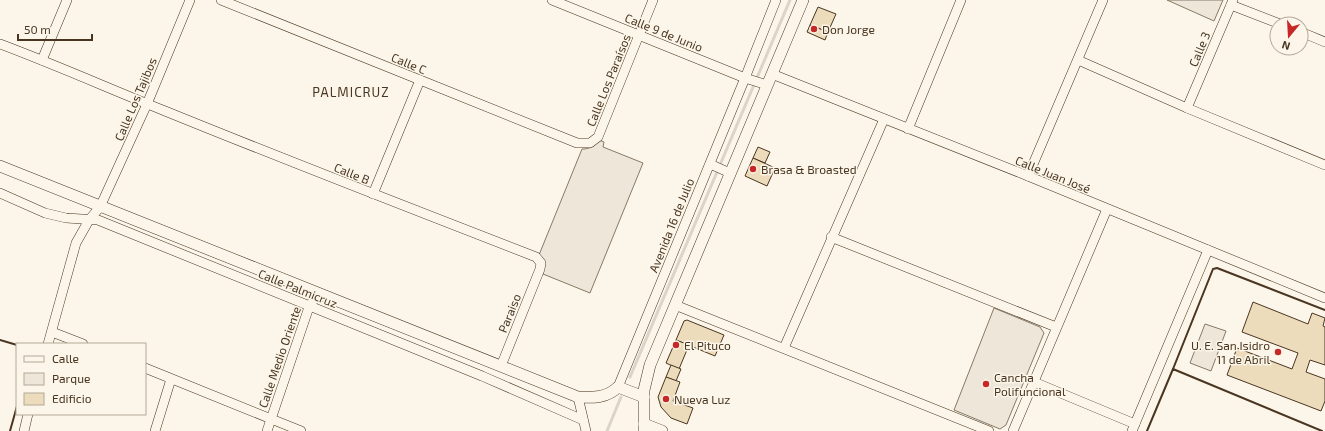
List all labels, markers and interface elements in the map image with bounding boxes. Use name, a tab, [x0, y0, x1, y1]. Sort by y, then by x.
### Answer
street label: Calle 9 de Junio	[623, 10, 705, 54]
scale bar	[18, 16, 92, 42]
north arrow	[1269, 16, 1309, 56]
text: 50 m	[24, 22, 51, 36]
place label: Don Jorge	[822, 22, 875, 36]
marker: Don Jorge	[809, 24, 819, 34]
street label: Calle 3	[1185, 30, 1213, 68]
street label: Calle Los Paraísos	[583, 32, 633, 128]
text: N	[1280, 39, 1292, 53]
street label: Calle C	[389, 50, 429, 76]
street label: Calle Los Tajibos	[111, 55, 160, 143]
district label: PALMICRUZ	[312, 84, 390, 100]
street label: Calle Juan José	[1013, 153, 1093, 195]
street label: Calle B	[332, 160, 372, 186]
place label: Brasa & Broasted	[761, 162, 857, 176]
marker: Brasa & Broasted	[748, 164, 758, 174]
street label: Avenida 16 de Julio	[646, 176, 696, 274]
street label: Calle Palmicruz	[256, 266, 340, 310]
street label: Paraiso	[495, 291, 523, 335]
street label: Calle Medio Oriente	[255, 304, 303, 410]
place label: El Pituco	[684, 338, 731, 352]
place label: U. E. San Isidro 11 de Abril	[1191, 338, 1270, 366]
marker: El Pituco	[671, 340, 681, 350]
legend	[16, 343, 146, 415]
marker: U. E. San Isidro 11 de Abril	[1273, 347, 1283, 357]
text: Calle	[52, 351, 79, 365]
place label: Cancha Polifuncional	[994, 370, 1066, 398]
text: Parque	[52, 371, 90, 385]
marker: Cancha Polifuncional	[981, 379, 991, 389]
text: Edificio	[52, 391, 92, 405]
place label: Nueva Luz	[674, 392, 730, 406]
marker: Nueva Luz	[661, 394, 671, 404]

